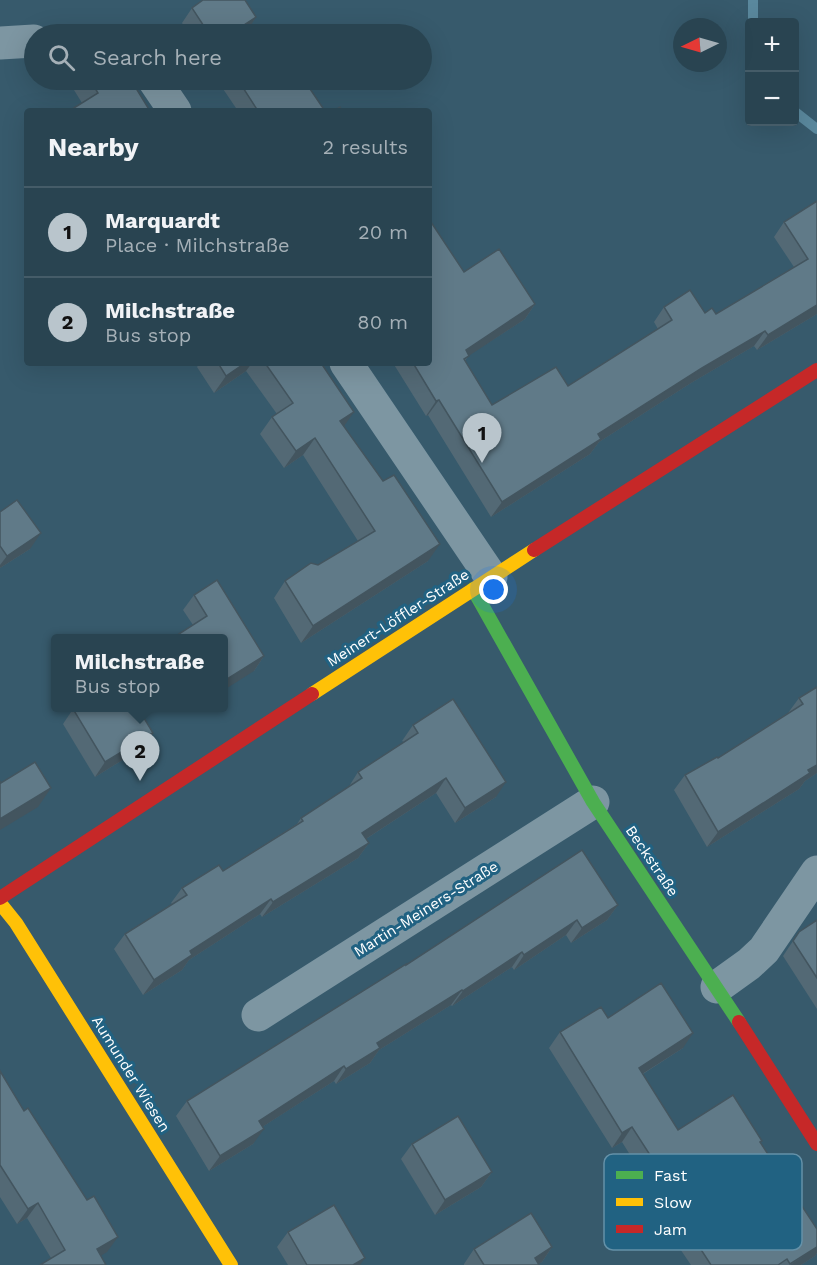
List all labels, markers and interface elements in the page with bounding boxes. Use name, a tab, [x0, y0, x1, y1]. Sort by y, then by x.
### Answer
north arrow	[673, 18, 727, 72]
map controls	[745, 18, 799, 126]
button: +	[745, 18, 799, 72]
search box	[24, 24, 432, 90]
icon: search	[45, 41, 78, 74]
text: Search here	[93, 45, 222, 70]
button: −	[745, 72, 799, 126]
text: Nearby	[48, 132, 139, 162]
text: 2 results	[323, 135, 408, 159]
text: Marquardt	[105, 208, 220, 233]
text: 1	[63, 220, 72, 244]
text: 20 m	[358, 220, 408, 244]
text: Place · Milchstraße	[105, 233, 290, 257]
text: Milchstraße	[105, 298, 235, 323]
text: 2	[62, 310, 73, 334]
text: 80 m	[357, 310, 408, 334]
text: Bus stop	[105, 323, 191, 347]
pin: 1	[462, 414, 502, 463]
street label: Meinert-Löffler-Straße	[324, 565, 472, 671]
your location	[479, 575, 508, 604]
popup	[51, 634, 228, 712]
text: Milchstraße	[74, 649, 205, 674]
text: Bus stop	[74, 674, 161, 698]
pin: 2	[120, 732, 160, 781]
street label: Beckstraße	[622, 822, 682, 900]
street label: Martin-Meiners-Straße	[351, 857, 501, 961]
street label: Aumunder Wiesen	[88, 1013, 174, 1135]
legend	[604, 1154, 802, 1250]
text: Fast	[654, 1166, 687, 1185]
text: Slow	[654, 1193, 692, 1212]
text: Jam	[654, 1220, 687, 1239]

